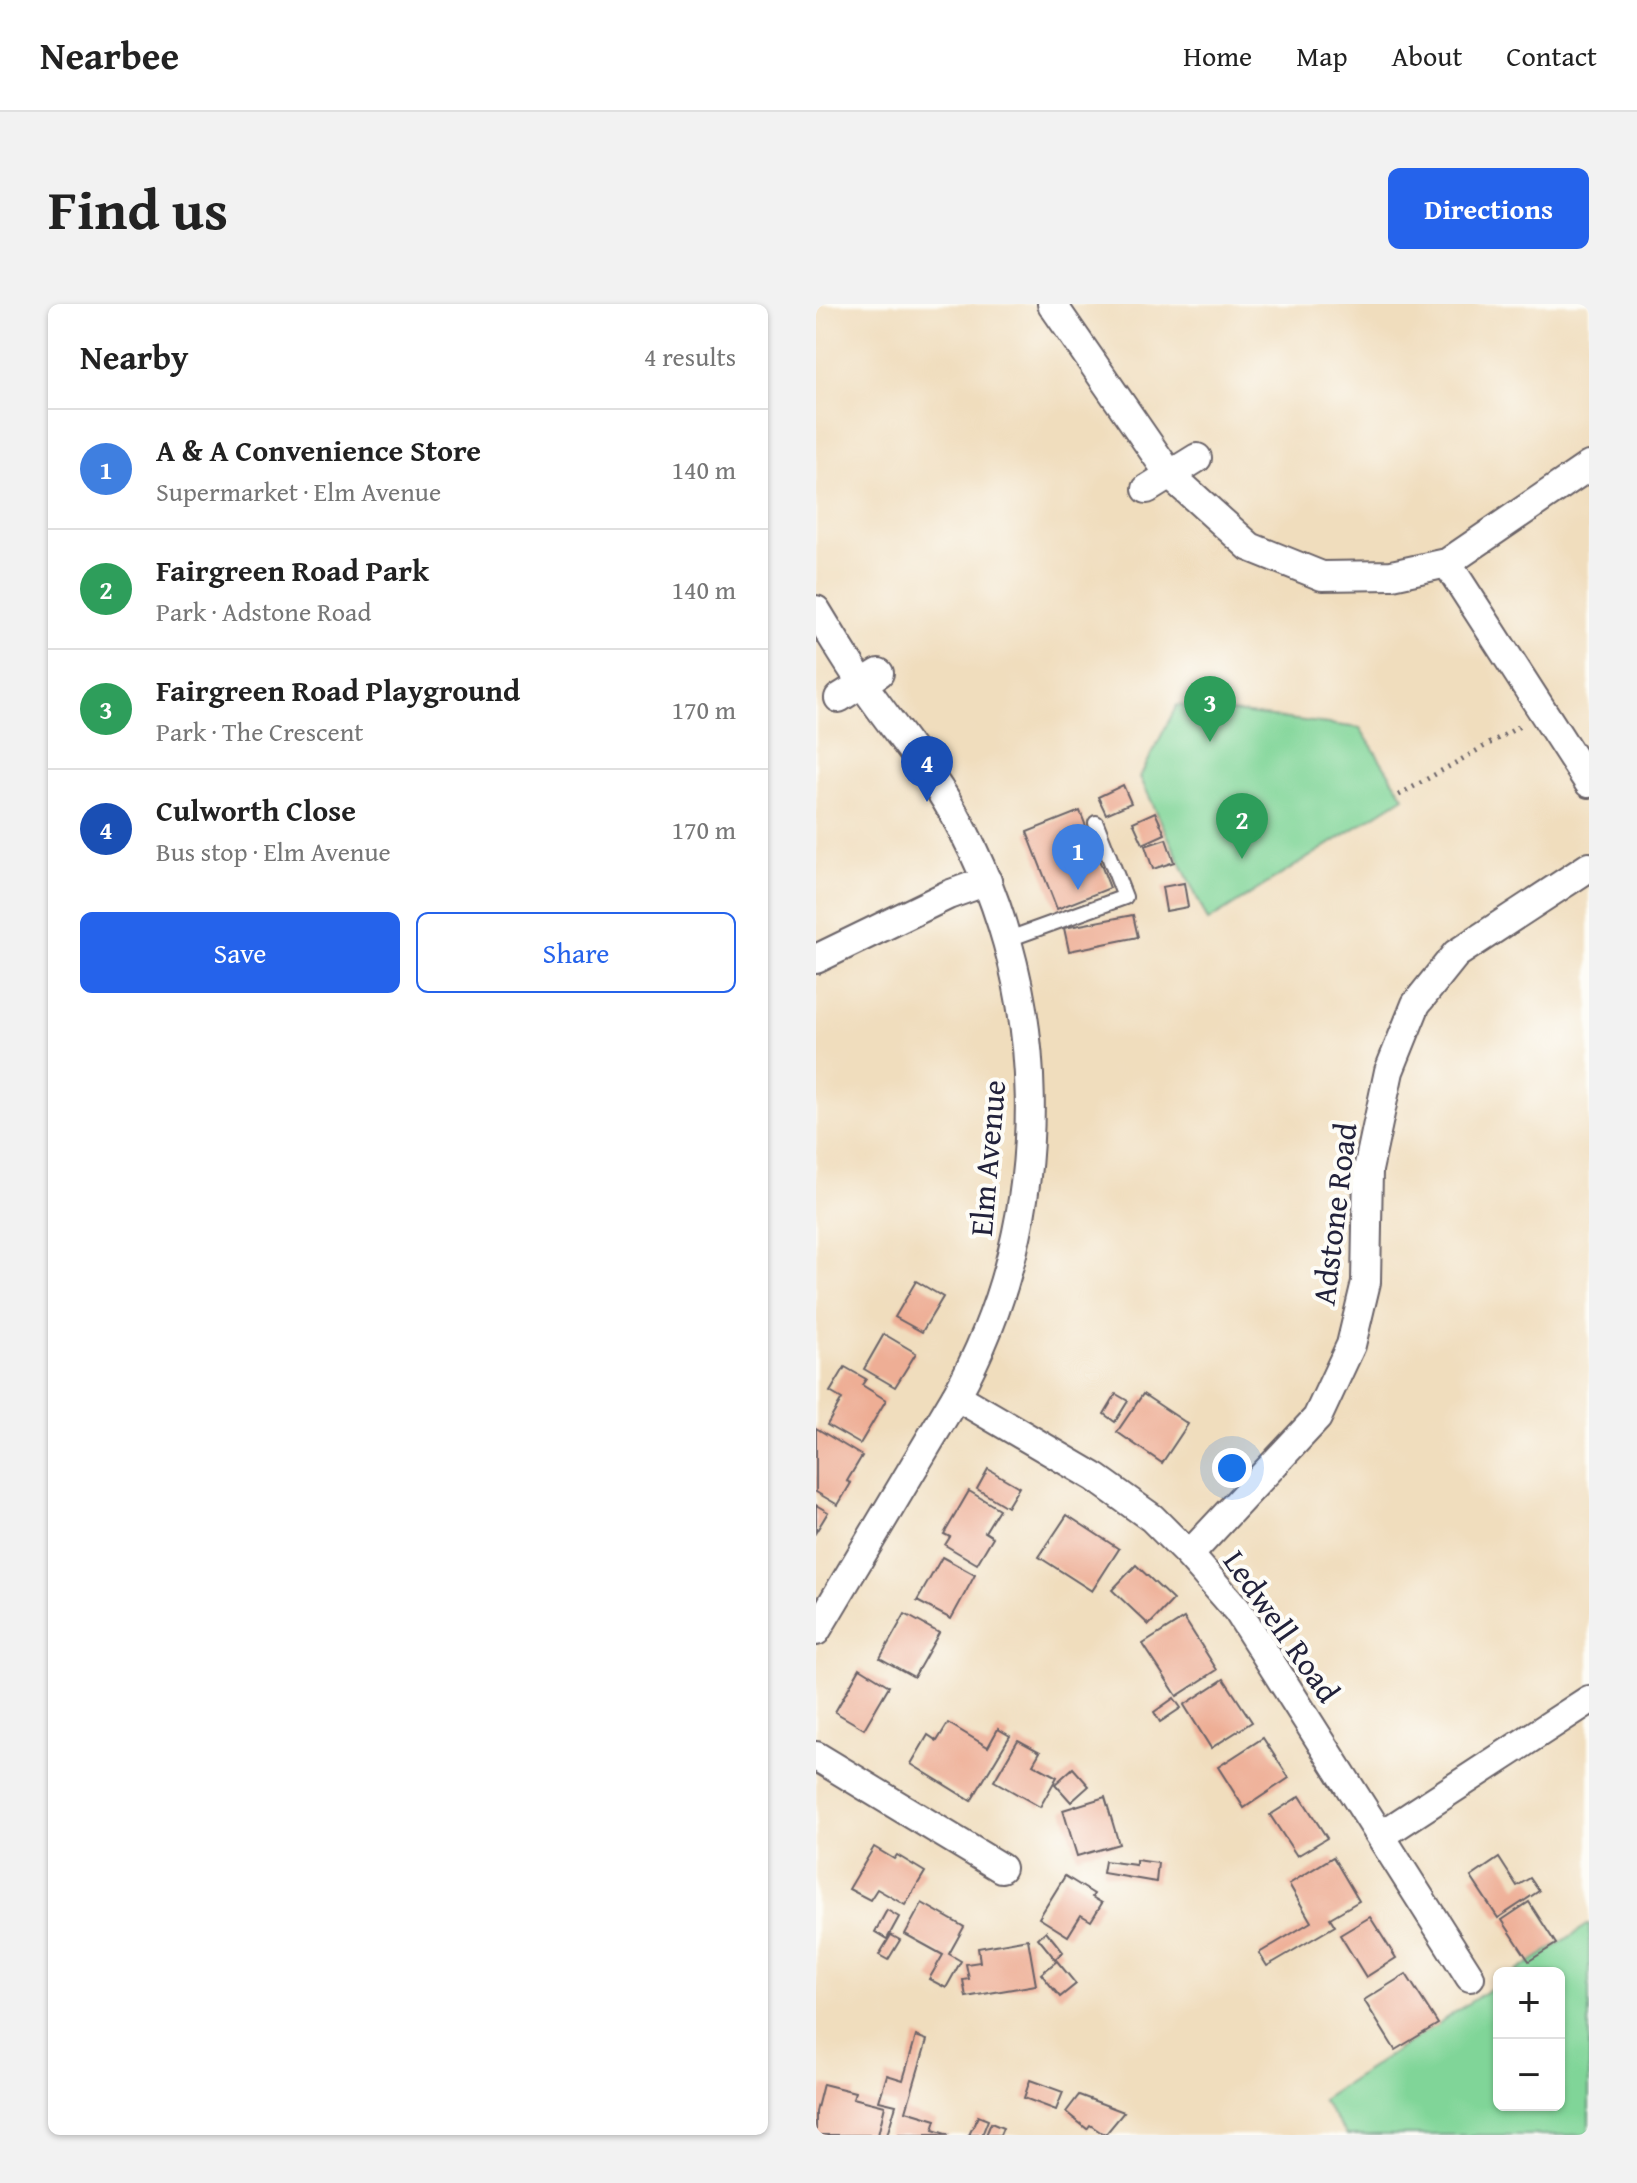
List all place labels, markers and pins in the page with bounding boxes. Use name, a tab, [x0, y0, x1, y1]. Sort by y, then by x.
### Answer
pin: 3	[1184, 676, 1236, 742]
pin: 4	[901, 736, 953, 802]
pin: 2	[1216, 793, 1268, 859]
pin: 1	[1052, 824, 1104, 890]

